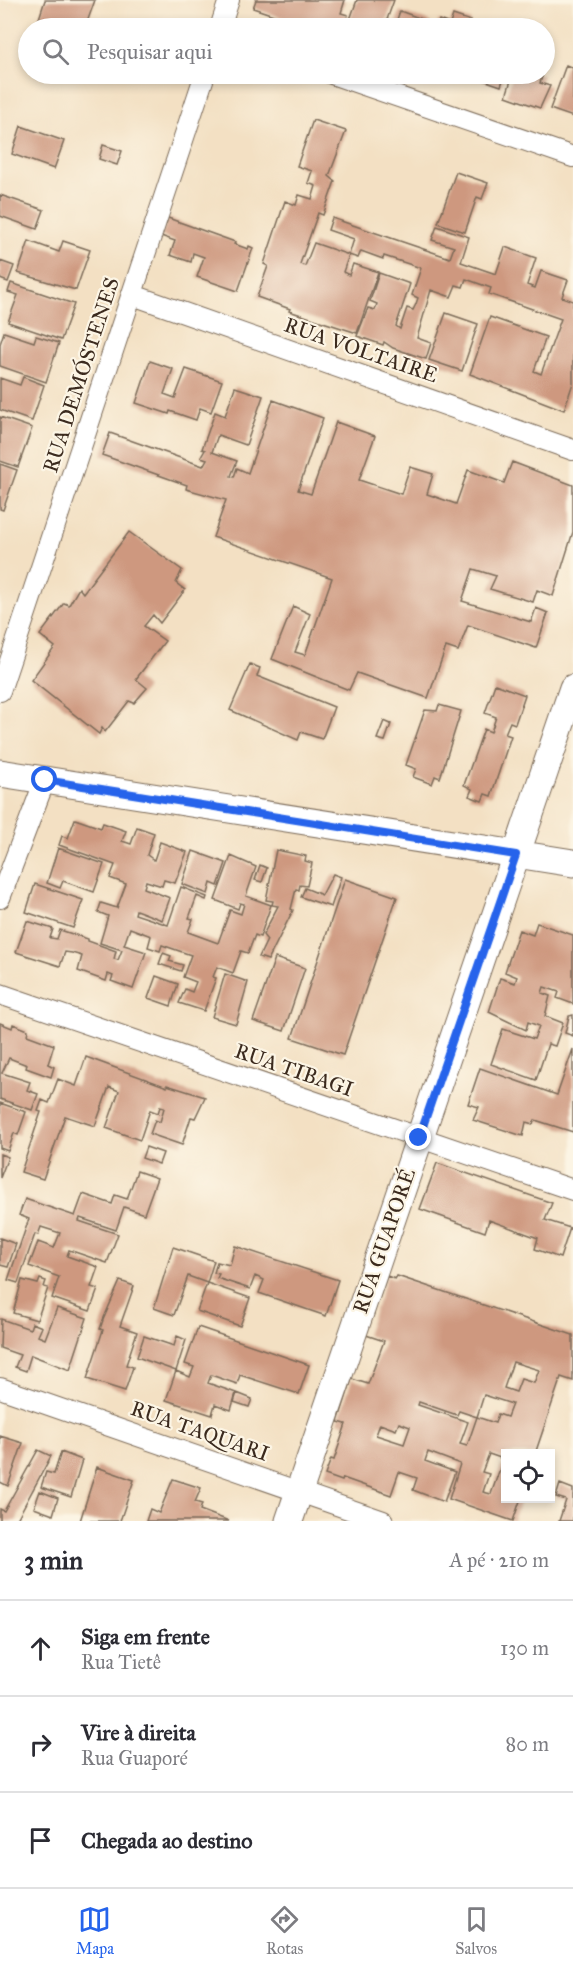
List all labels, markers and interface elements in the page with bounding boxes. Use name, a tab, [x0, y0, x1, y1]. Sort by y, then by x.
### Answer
search box	[18, 18, 555, 84]
icon: search	[39, 35, 72, 68]
text: Pesquisar aqui	[87, 38, 212, 65]
street label: RUA DEMÓSTENES	[36, 274, 125, 476]
street label: RUA VOLTAIRE	[281, 312, 441, 388]
route start	[31, 766, 57, 792]
street label: RUA TIBAGI	[231, 1038, 357, 1102]
route end	[405, 1124, 431, 1150]
street label: RUA GUAPORÉ	[346, 1165, 421, 1317]
street label: RUA TAQUARI	[127, 1395, 273, 1467]
map controls	[501, 1449, 555, 1503]
button: locate	[501, 1449, 555, 1503]
text: 3 min	[24, 1544, 83, 1576]
text: A pé · 210 m	[449, 1548, 549, 1572]
text: Siga em frente	[81, 1623, 210, 1650]
icon: ahead	[24, 1632, 57, 1665]
text: 130 m	[500, 1636, 549, 1660]
text: Rua Tietê	[81, 1650, 161, 1674]
text: Vire à direita	[81, 1719, 196, 1746]
icon: right	[24, 1728, 57, 1761]
text: 80 m	[506, 1732, 549, 1756]
text: Rua Guaporé	[81, 1746, 188, 1770]
icon: arrive	[24, 1824, 57, 1857]
text: Chegada ao destino	[81, 1827, 252, 1854]
tab: Mapa	[76, 1903, 114, 1958]
tab: Rotas	[266, 1903, 303, 1958]
tab: Salvos	[455, 1903, 497, 1958]

